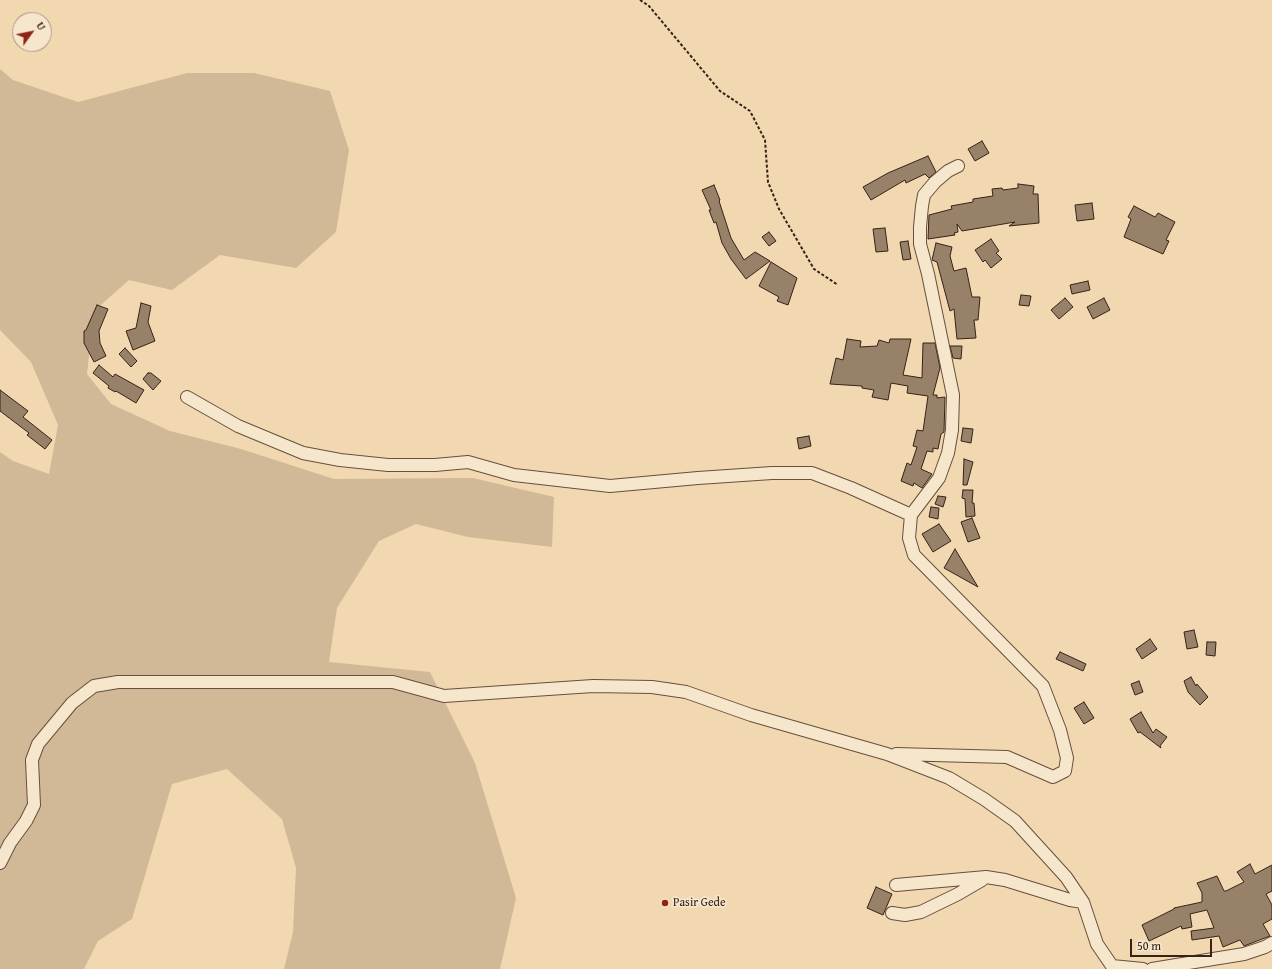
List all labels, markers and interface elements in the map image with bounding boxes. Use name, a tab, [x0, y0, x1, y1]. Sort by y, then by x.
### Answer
north arrow	[12, 12, 52, 52]
text: U	[32, 19, 50, 33]
place label: Pasir Gede	[673, 896, 726, 910]
marker: Pasir Gede	[660, 898, 670, 908]
scale bar	[1132, 931, 1214, 957]
text: 50 m	[1137, 937, 1161, 954]

